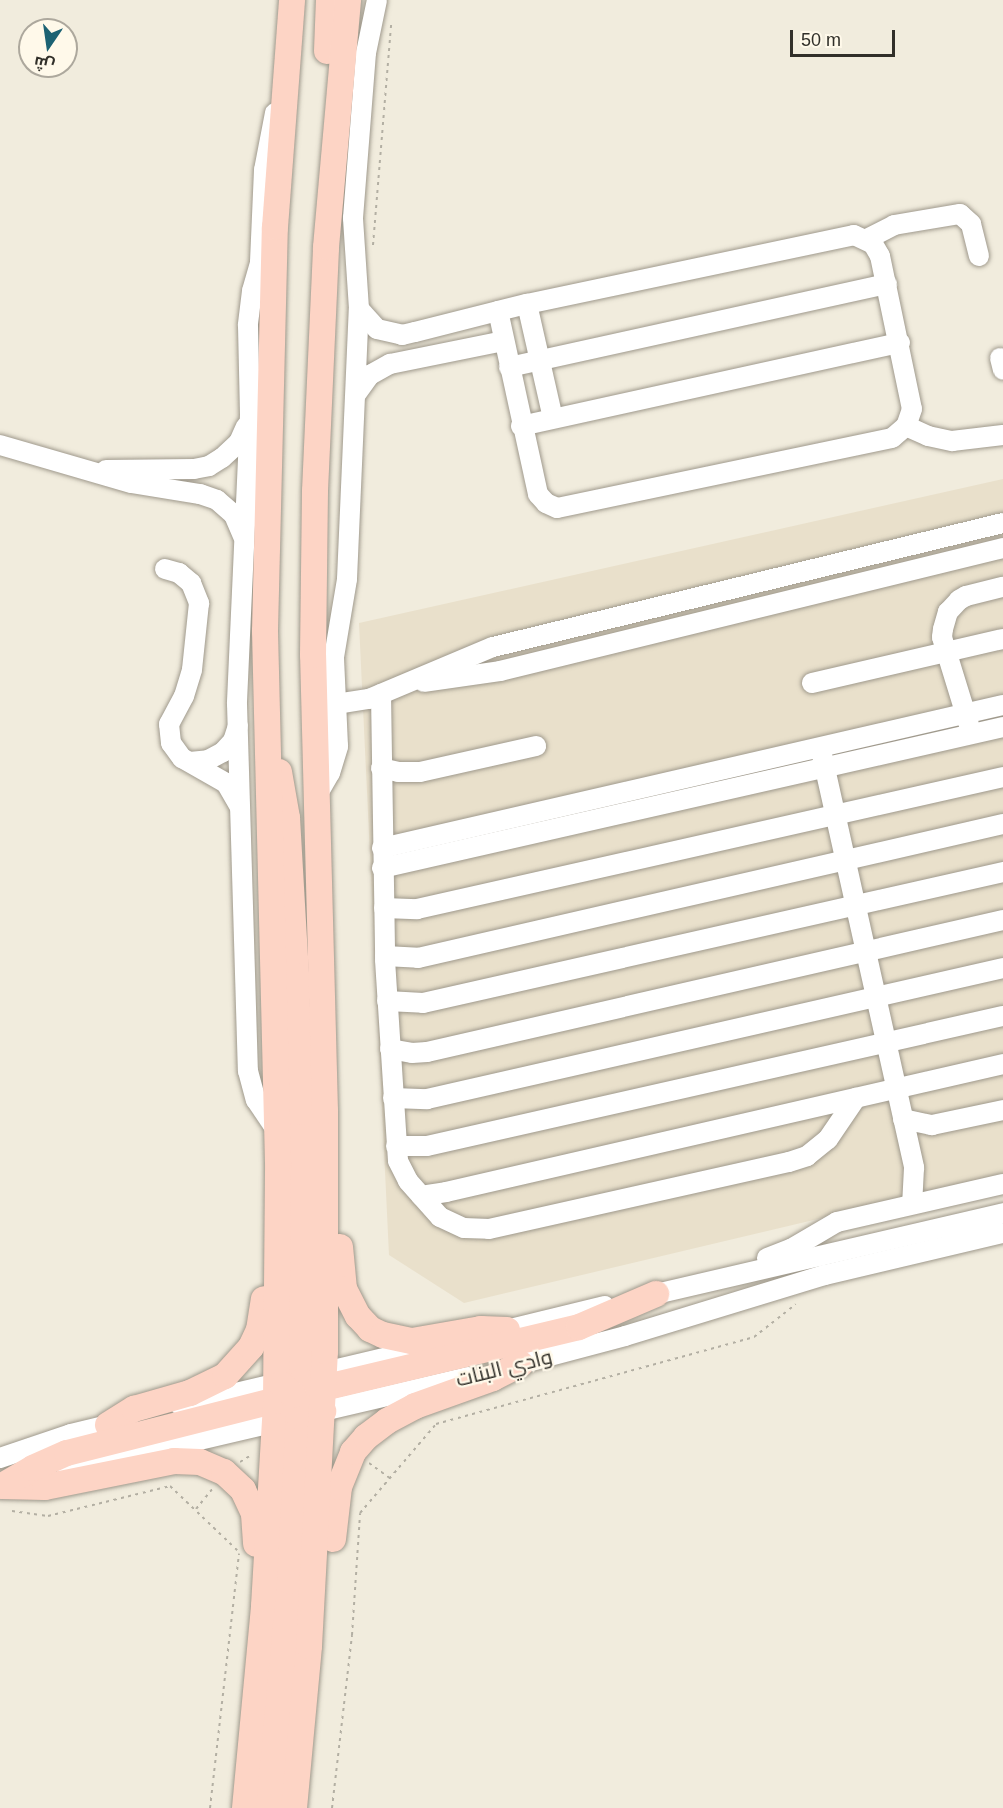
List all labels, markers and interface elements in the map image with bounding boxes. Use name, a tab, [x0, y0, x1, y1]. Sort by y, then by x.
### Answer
north arrow	[18, 18, 78, 78]
scale bar	[793, 18, 898, 56]
text: 50 m	[801, 30, 841, 50]
text: ش	[32, 53, 56, 75]
street label: وادي البنات	[453, 1344, 555, 1392]

